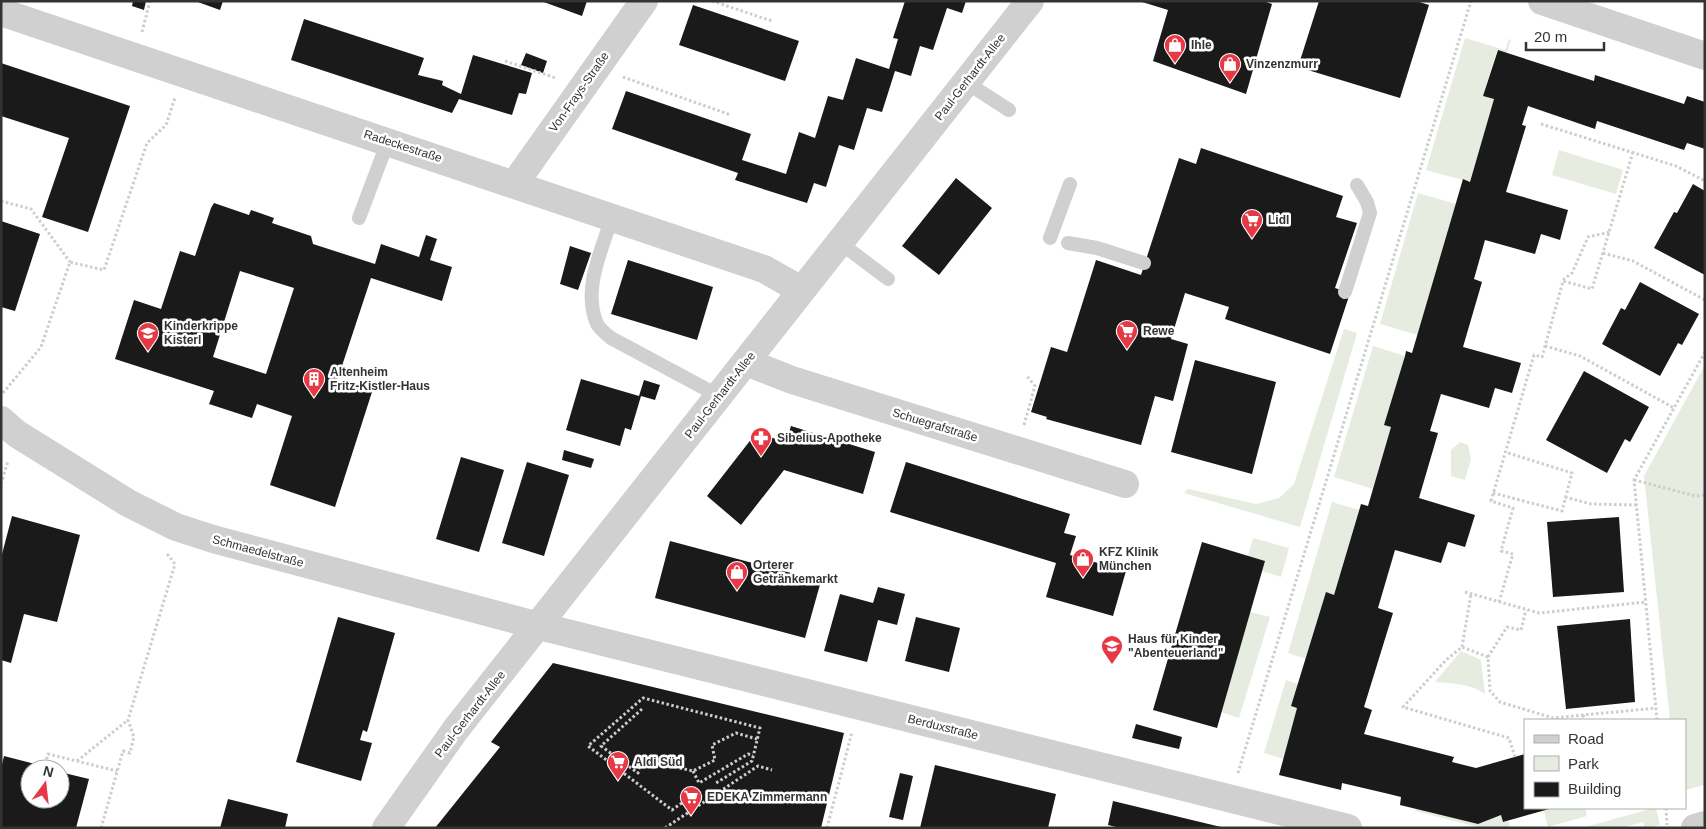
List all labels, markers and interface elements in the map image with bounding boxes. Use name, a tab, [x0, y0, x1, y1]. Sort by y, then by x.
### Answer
scale bar	[1526, 20, 1604, 52]
text: 20 m	[1534, 28, 1567, 45]
street label: Paul-Gerhardt-Allee	[932, 31, 1008, 123]
shop icon: Ihle	[1163, 33, 1187, 64]
place label: Ihle	[1191, 38, 1212, 52]
street label: Von-Frays-Straße	[546, 49, 612, 135]
shop icon: Vinzenzmurr	[1218, 52, 1242, 83]
place label: Vinzenzmurr	[1246, 57, 1318, 71]
street label: Radeckestraße	[362, 127, 444, 165]
supermarket icon: Lidl	[1240, 208, 1264, 239]
place label: Lidl	[1268, 213, 1289, 227]
place label: Kinderkrippe Kisterl	[164, 319, 238, 347]
supermarket icon: Rewe	[1115, 319, 1139, 350]
school or university icon: Kinderkrippe Kisterl	[136, 321, 160, 352]
place label: Rewe	[1143, 324, 1175, 338]
street label: Paul-Gerhardt-Allee	[682, 349, 758, 441]
place label: Altenheim Fritz-Kistler-Haus	[330, 365, 430, 393]
building icon: Altenheim Fritz-Kistler-Haus	[302, 367, 326, 398]
street label: Schuegrafstraße	[891, 405, 980, 445]
pharmacy icon: Sibelius-Apotheke	[749, 426, 773, 457]
place label: Sibelius-Apotheke	[777, 431, 882, 445]
street label: Schmaedelstraße	[211, 532, 306, 570]
place label: KFZ Klinik München	[1099, 545, 1159, 573]
shop icon: KFZ Klinik München	[1071, 547, 1095, 578]
place label: Orterer Getränkemarkt	[753, 558, 838, 586]
shop icon: Orterer Getränkemarkt	[725, 560, 749, 591]
place label: Haus für Kinder "Abenteuerland"	[1128, 632, 1223, 660]
school or university icon: Haus für Kinder "Abenteuerland"	[1100, 634, 1124, 665]
street label: Paul-Gerhardt-Allee	[432, 668, 508, 760]
street label: Berduxstraße	[906, 711, 980, 743]
legend	[1524, 719, 1686, 809]
text: Road	[1568, 730, 1604, 747]
supermarket icon: Aldi Süd	[606, 750, 630, 781]
place label: Aldi Süd	[634, 755, 683, 769]
text: Park	[1568, 755, 1599, 772]
north arrow	[20, 759, 70, 809]
text: N	[41, 762, 55, 780]
text: Building	[1568, 780, 1621, 797]
supermarket icon: EDEKA Zimmermann	[679, 785, 703, 816]
place label: EDEKA Zimmermann	[707, 790, 827, 804]

